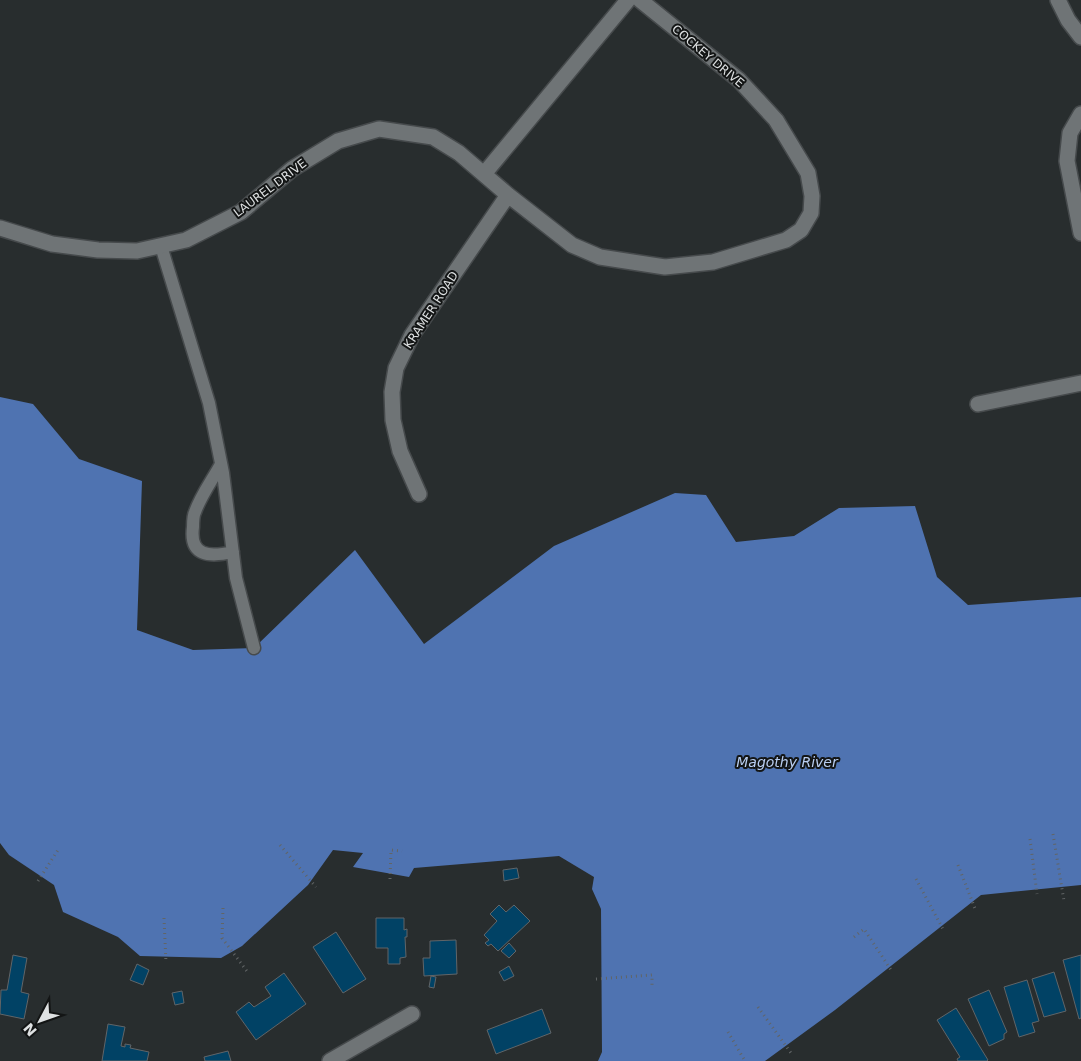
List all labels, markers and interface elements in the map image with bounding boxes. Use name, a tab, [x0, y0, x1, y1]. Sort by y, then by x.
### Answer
street label: COCKEY DRIVE	[669, 22, 747, 90]
street label: LAUREL DRIVE	[231, 156, 309, 220]
street label: KRAMER ROAD	[401, 269, 461, 351]
water label: Magothy River	[736, 754, 839, 770]
north arrow	[15, 996, 65, 1046]
text: N	[20, 1020, 40, 1039]

